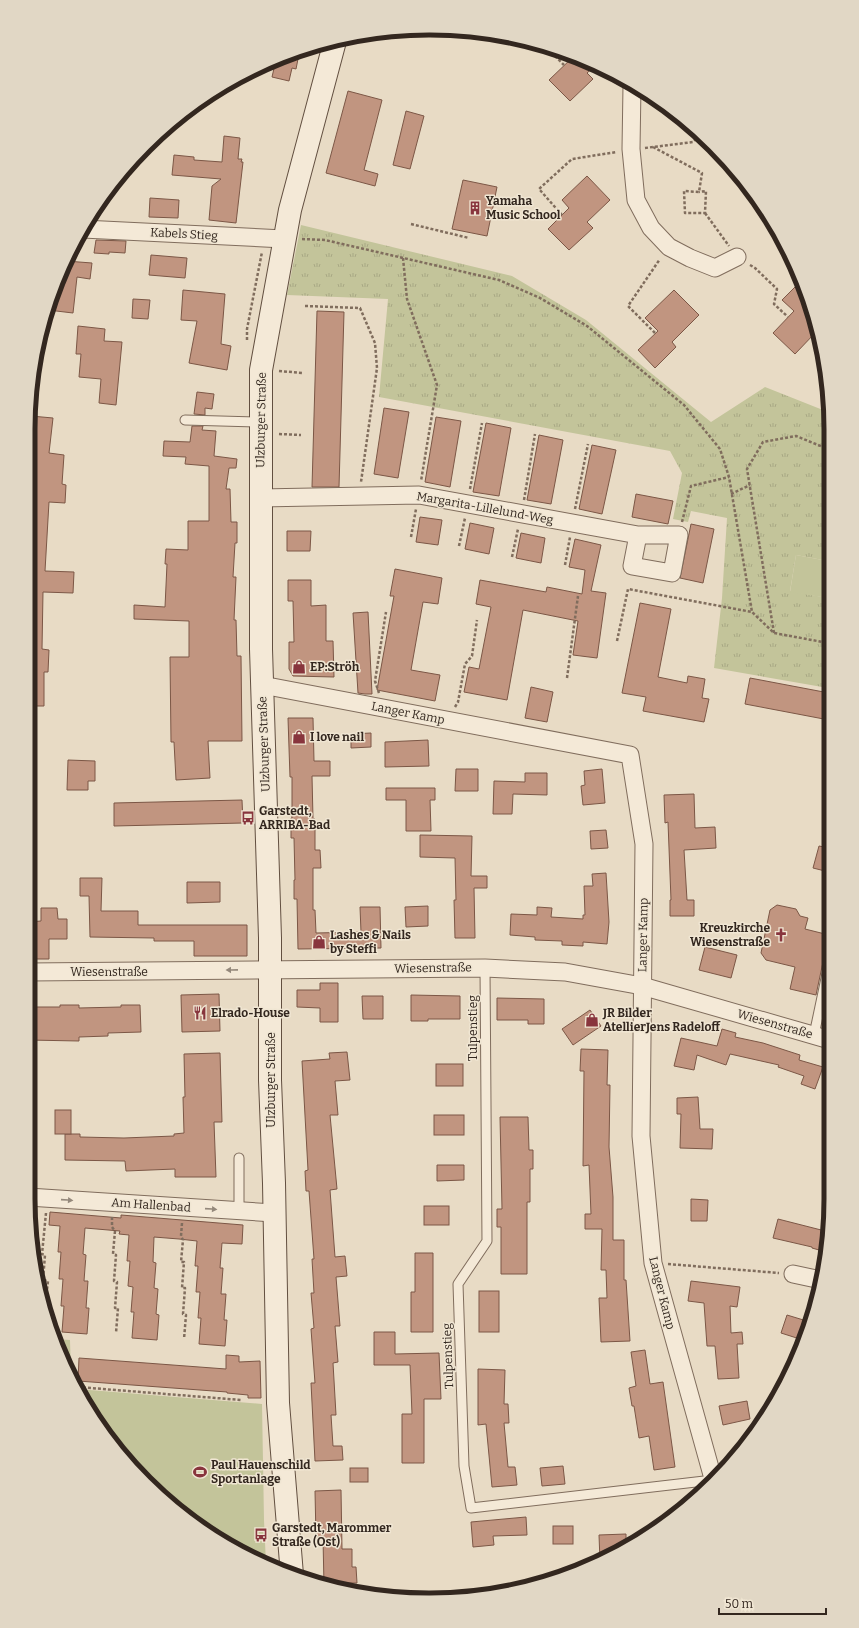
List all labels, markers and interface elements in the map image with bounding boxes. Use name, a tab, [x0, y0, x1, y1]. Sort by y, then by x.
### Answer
place label: Yamaha Music School	[486, 194, 561, 222]
building icon: Yamaha Music School	[467, 200, 483, 216]
street label: Kabels Stieg	[150, 225, 219, 243]
street label: Ulzburger Straße	[253, 372, 269, 468]
street label: Margarita-Lillelund-Weg	[415, 489, 555, 527]
shop icon: EP:Ströh	[291, 659, 307, 675]
place label: EP:Ströh	[310, 660, 360, 674]
street label: Ulzburger Straße	[255, 696, 273, 792]
street label: Langer Kamp	[370, 699, 446, 727]
shop icon: I love nail	[291, 729, 307, 745]
place label: I love nail	[310, 730, 364, 744]
place label: Garstedt, ARRIBA-Bad	[259, 804, 331, 832]
bus stop icon: Garstedt, ARRIBA-Bad	[240, 810, 256, 826]
street label: Langer Kamp	[635, 898, 651, 972]
place label: Kreuzkirche Wiesenstraße	[690, 921, 770, 949]
church icon: Kreuzkirche Wiesenstraße	[773, 927, 789, 943]
place label: Lashes & Nails by Steffi	[330, 928, 411, 956]
shop icon: Lashes & Nails by Steffi	[311, 934, 327, 950]
street label: Wiesenstraße	[394, 960, 472, 976]
street label: Wiesenstraße	[70, 965, 148, 979]
one-way arrow	[225, 967, 238, 973]
street label: Tulpenstieg	[466, 995, 480, 1061]
restaurant icon: Elrado-House	[192, 1005, 208, 1021]
place label: Elrado-House	[211, 1006, 290, 1020]
place label: JR Bilder AtellierJens Radeloff	[602, 1006, 721, 1034]
street label: Wiesenstraße	[736, 1007, 814, 1041]
shop icon: JR Bilder AtellierJens Radeloff	[584, 1012, 600, 1028]
street label: Ulzburger Straße	[264, 1032, 278, 1128]
street label: Am Hallenbad	[111, 1195, 191, 1215]
one-way arrow	[61, 1196, 73, 1203]
one-way arrow	[205, 1206, 217, 1213]
street label: Langer Kamp	[646, 1255, 678, 1331]
street label: Tulpenstieg	[440, 1323, 456, 1389]
place label: Paul Hauenschild Sportanlage	[211, 1458, 311, 1486]
sports icon: Paul Hauenschild Sportanlage	[192, 1464, 208, 1480]
place label: Garstedt, Marommer Straße (Ost)	[272, 1521, 392, 1549]
bus stop icon: Garstedt, Marommer Straße (Ost)	[253, 1527, 269, 1543]
scale bar	[719, 1590, 826, 1616]
text: 50 m	[725, 1597, 754, 1611]

